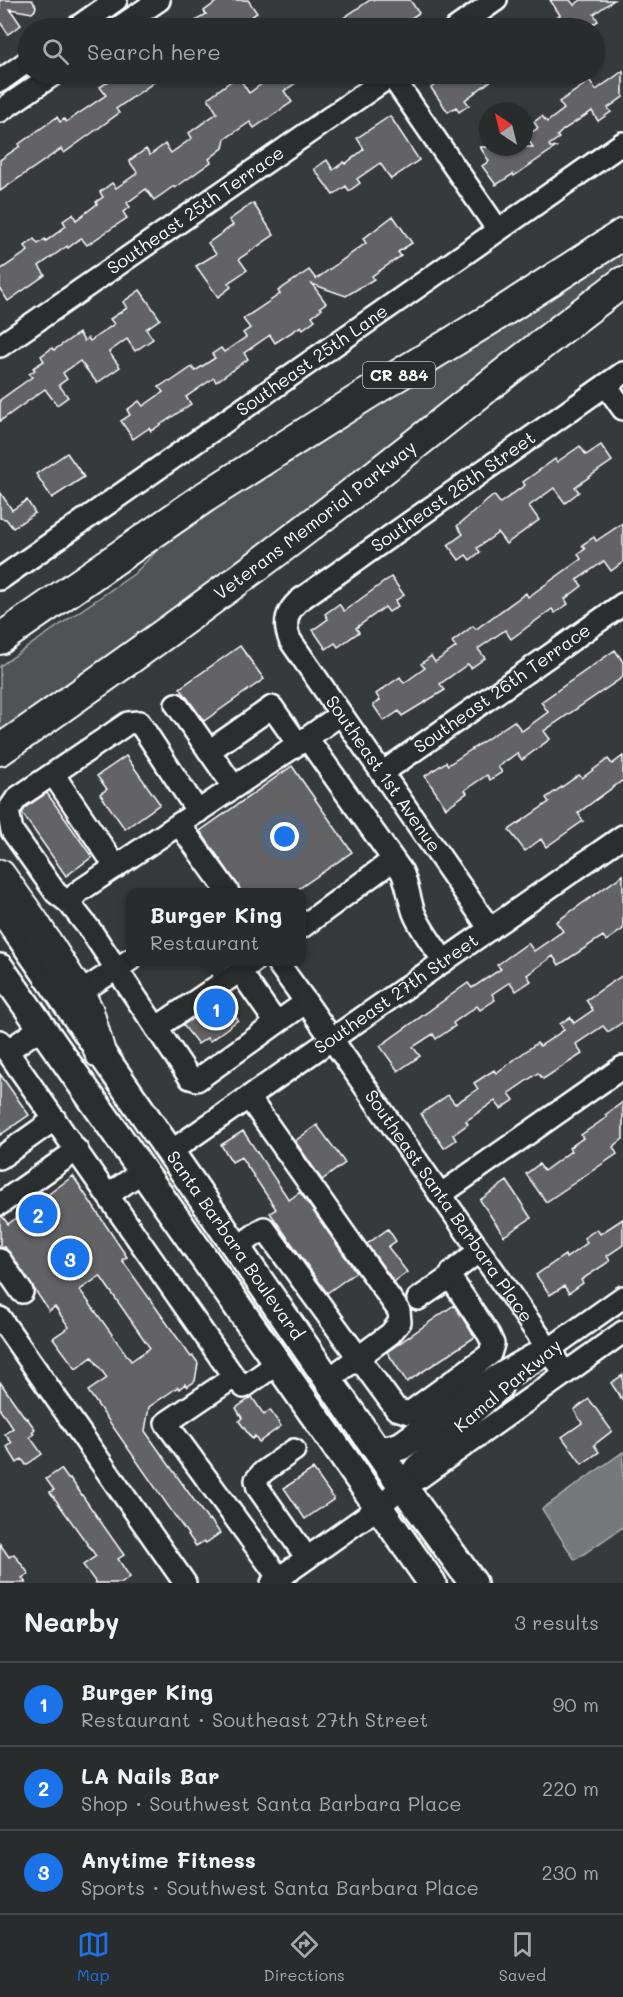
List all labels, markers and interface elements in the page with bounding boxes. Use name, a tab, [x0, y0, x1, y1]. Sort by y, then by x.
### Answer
search box	[18, 18, 605, 84]
icon: search	[39, 35, 72, 68]
text: Search here	[87, 37, 221, 66]
north arrow	[479, 102, 533, 156]
street label: Southeast 25th Terrace	[102, 140, 288, 279]
street label: Southeast 25th Lane	[231, 298, 392, 421]
road number: CR 884	[363, 362, 435, 388]
street label: Southeast 26th Street	[366, 425, 540, 557]
street label: Veterans Memorial Parkway	[209, 435, 421, 605]
street label: Southeast 26th Terrace	[409, 618, 595, 758]
street label: Southeast 1st Avenue	[321, 690, 447, 857]
your location	[270, 822, 299, 851]
popup	[126, 888, 306, 966]
text: Burger King	[150, 900, 282, 929]
street label: Southeast 27th Street	[309, 928, 483, 1059]
text: Restaurant	[150, 929, 259, 955]
pin: 1	[196, 986, 236, 1030]
street label: Southeast Santa Barbara Place	[360, 1085, 539, 1327]
street label: Santa Barbara Boulevard	[162, 1146, 310, 1344]
pin: 2	[18, 1192, 57, 1236]
pin: 3	[50, 1236, 90, 1280]
street label: Kamal Parkway	[449, 1333, 566, 1437]
text: Nearby	[24, 1605, 119, 1639]
text: 3 results	[514, 1609, 599, 1635]
text: Burger King	[81, 1677, 213, 1706]
text: 1	[39, 1691, 48, 1717]
text: 90 m	[553, 1691, 599, 1717]
text: Restaurant · Southeast 27th Street	[81, 1706, 428, 1732]
text: LA Nails Bar	[81, 1761, 219, 1790]
text: 2	[38, 1775, 49, 1801]
text: 220 m	[542, 1775, 599, 1801]
text: Shop · Southwest Santa Barbara Place	[81, 1790, 462, 1816]
text: Anytime Fitness	[81, 1845, 256, 1874]
text: 3	[38, 1859, 50, 1885]
text: 230 m	[541, 1859, 599, 1885]
text: Sports · Southwest Santa Barbara Place	[81, 1874, 479, 1900]
tab: Map	[77, 1928, 110, 1985]
tab: Directions	[264, 1928, 345, 1985]
tab: Saved	[499, 1928, 546, 1985]

